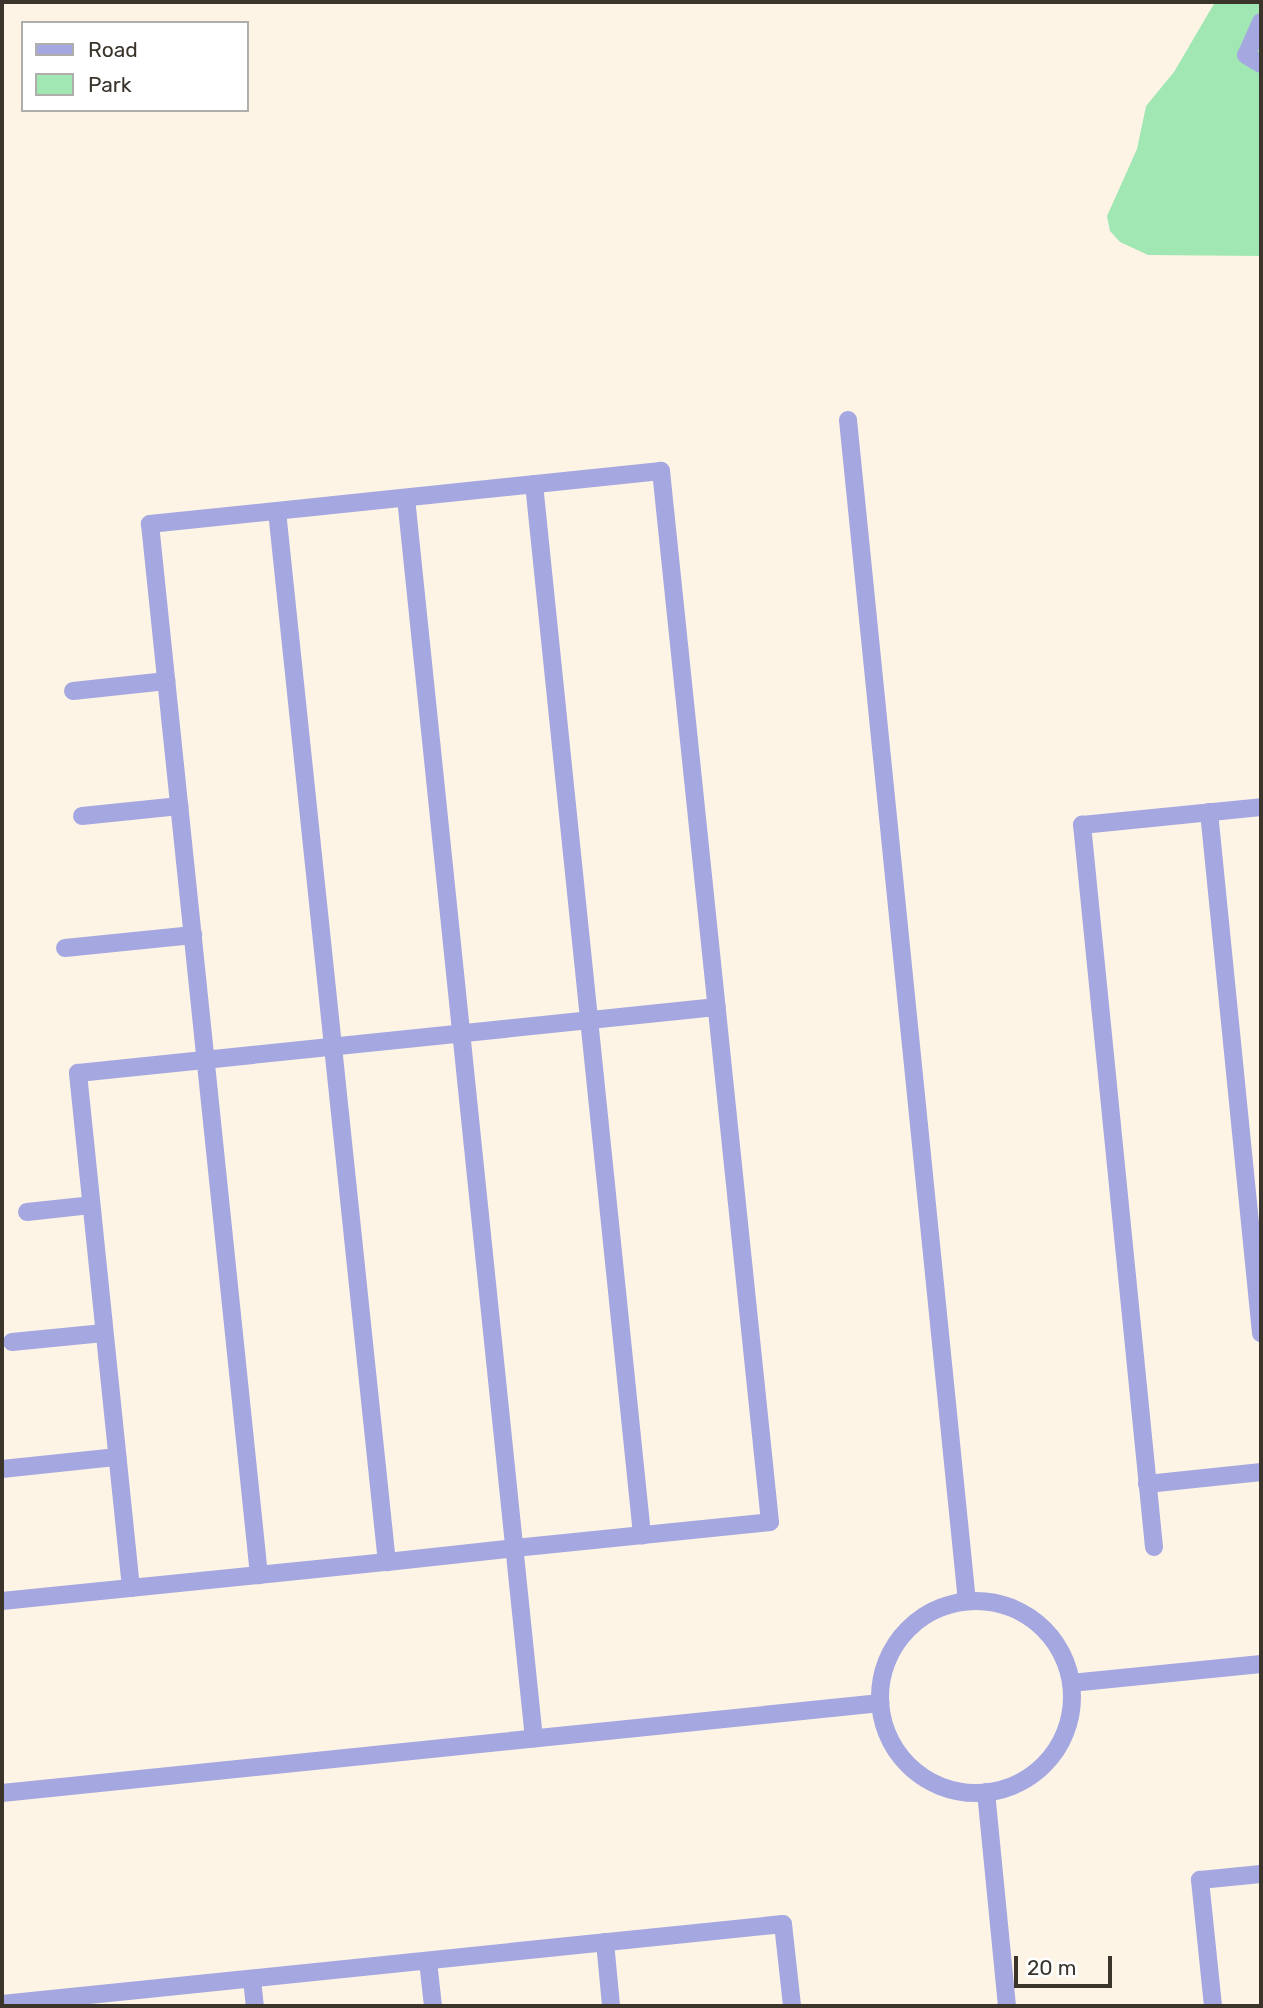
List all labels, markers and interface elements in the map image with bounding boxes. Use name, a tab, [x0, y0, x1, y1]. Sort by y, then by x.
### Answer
legend	[21, 21, 248, 112]
text: Road	[88, 37, 138, 62]
text: Park	[88, 72, 132, 97]
scale bar	[1018, 1941, 1116, 1985]
text: 20 m	[1027, 1955, 1076, 1980]

